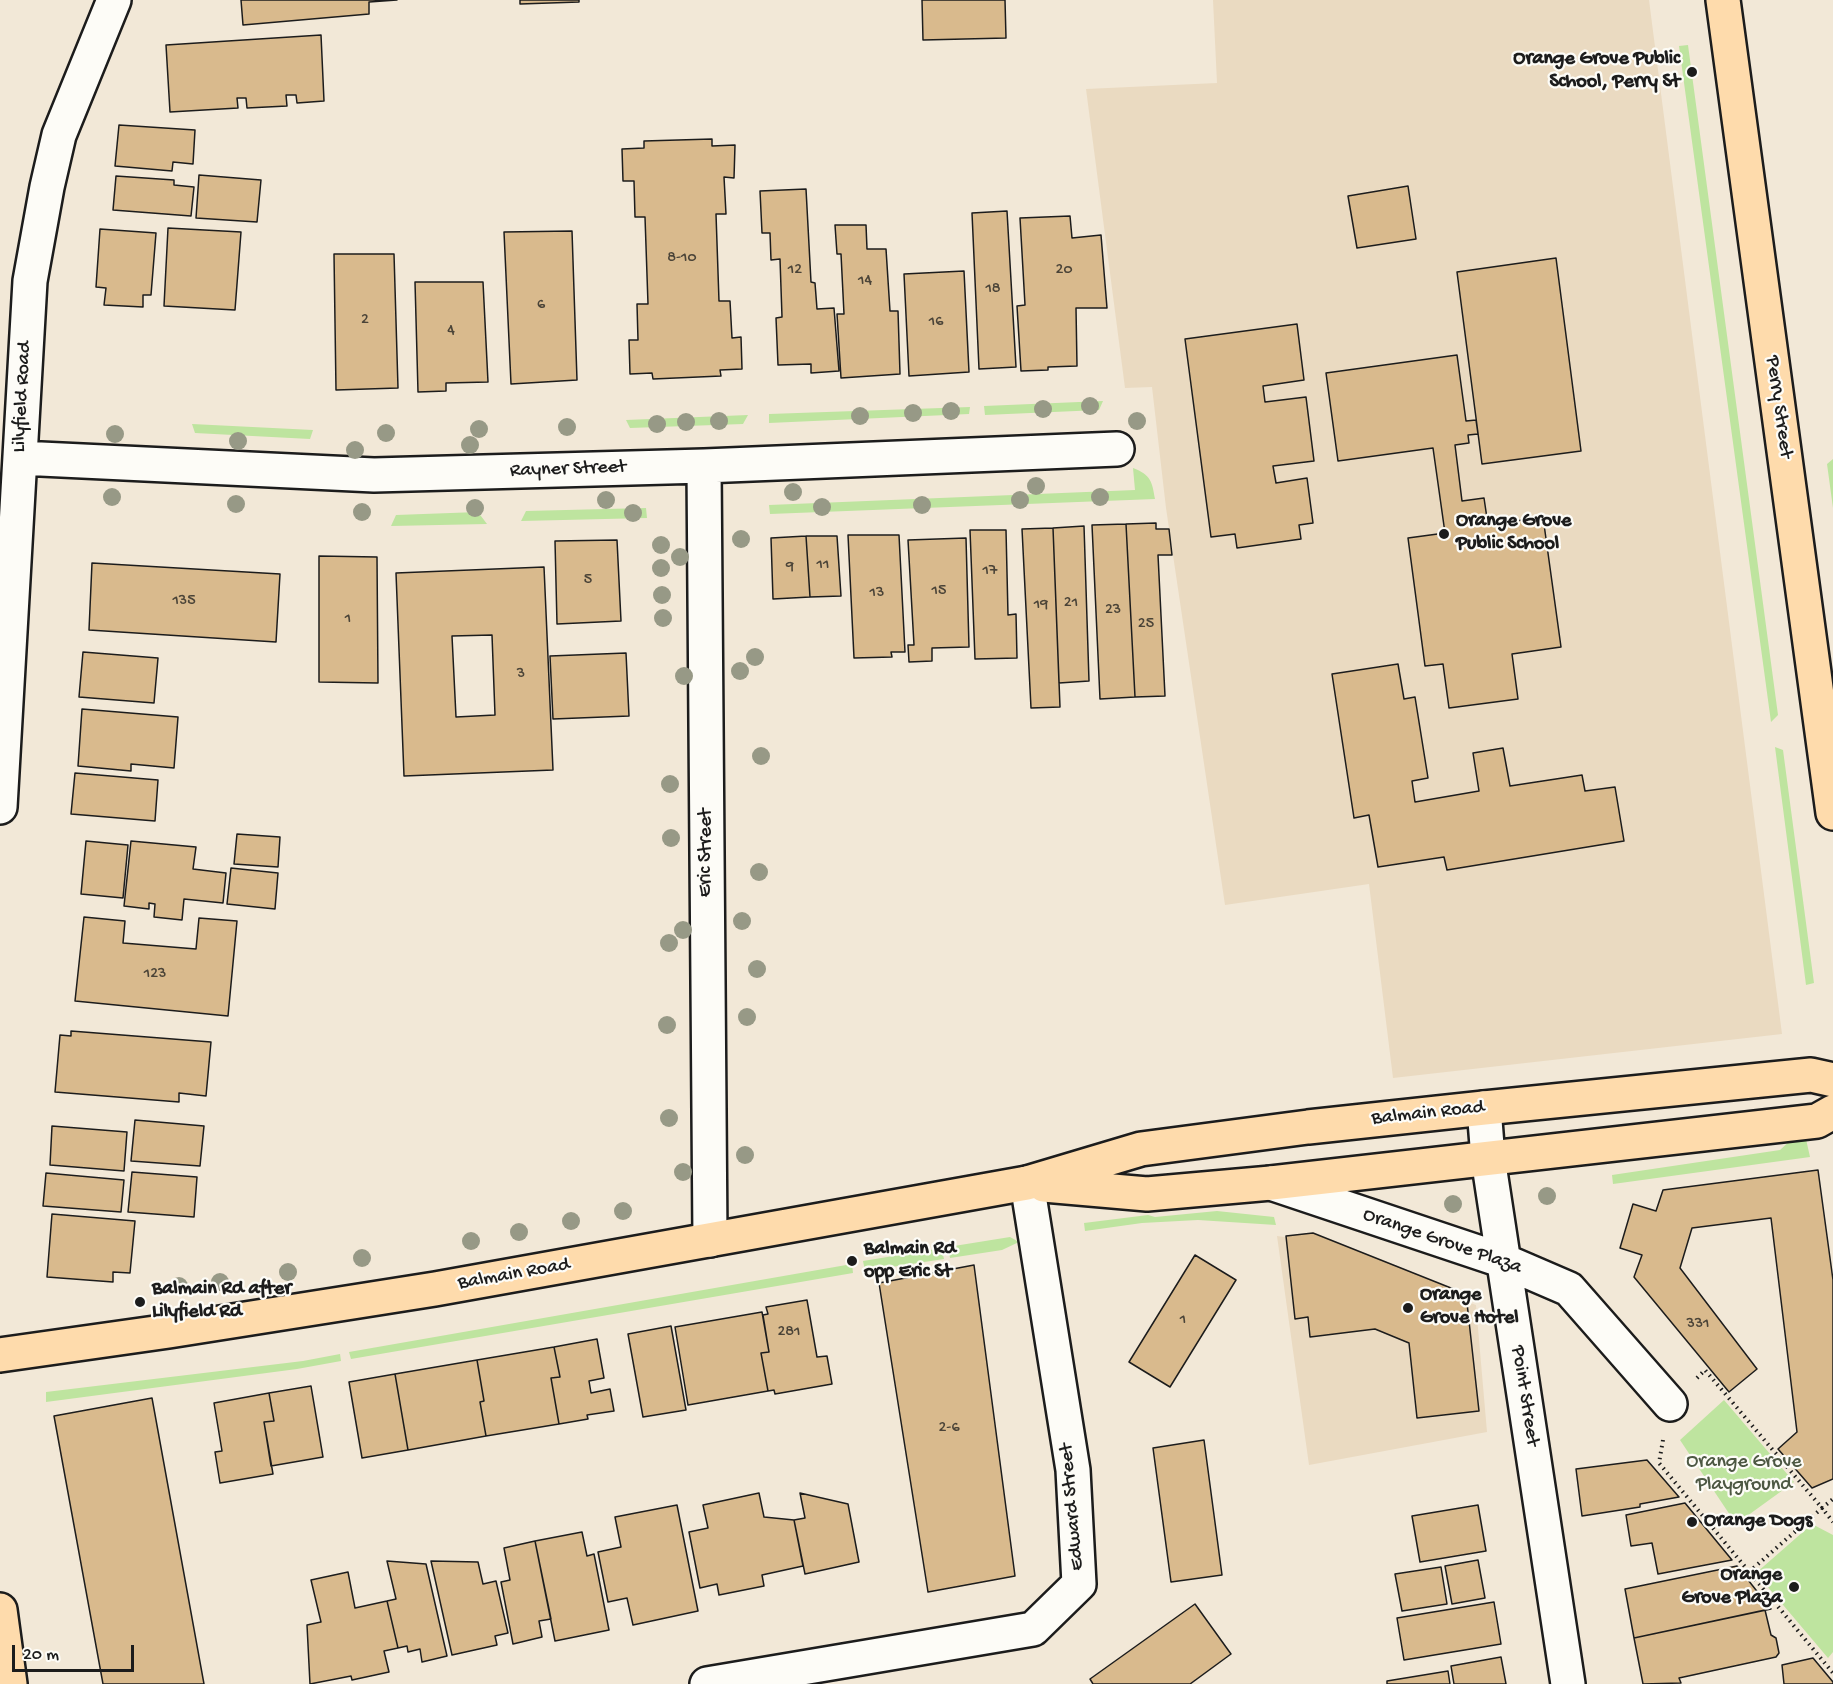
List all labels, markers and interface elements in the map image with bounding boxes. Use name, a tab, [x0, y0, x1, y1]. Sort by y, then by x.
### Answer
place label: Orange Grove Public School, Perry St	[1513, 48, 1680, 95]
marker: Orange Grove Public School, Perry St	[1685, 65, 1699, 79]
house number: 8-10	[667, 249, 697, 269]
house number: 12	[788, 261, 802, 281]
house number: 20	[1056, 261, 1072, 281]
house number: 14	[858, 272, 872, 292]
house number: 18	[985, 280, 1001, 300]
house number: 6	[537, 296, 545, 316]
house number: 2	[361, 311, 369, 331]
house number: 16	[929, 313, 943, 333]
house number: 4	[447, 322, 455, 342]
street label: Lilyfield Road	[8, 341, 38, 453]
street label: Perry Street	[1759, 354, 1797, 460]
street label: Rayner Street	[509, 456, 627, 484]
place label: Orange Grove Public School	[1456, 510, 1571, 557]
marker: Orange Grove Public School	[1437, 527, 1451, 541]
house number: 11	[817, 556, 829, 576]
house number: 9	[786, 558, 794, 578]
house number: 17	[983, 562, 997, 582]
house number: 5	[584, 571, 592, 591]
house number: 15	[932, 582, 946, 602]
house number: 13	[870, 584, 884, 604]
house number: 135	[172, 592, 196, 612]
house number: 21	[1064, 594, 1078, 614]
house number: 19	[1034, 596, 1048, 616]
house number: 23	[1105, 601, 1121, 621]
house number: 1	[345, 610, 351, 630]
house number: 25	[1138, 615, 1154, 635]
house number: 3	[517, 665, 525, 685]
street label: Eric Street	[695, 809, 719, 897]
house number: 123	[144, 965, 166, 985]
street label: Balmain Road	[1370, 1096, 1486, 1132]
street label: Orange Grove Plaza	[1359, 1204, 1525, 1280]
place label: Balmain Rd opp Eric St	[864, 1238, 956, 1285]
street label: Balmain Road	[456, 1253, 572, 1297]
marker: Balmain Rd opp Eric St	[845, 1254, 859, 1268]
place label: Balmain Rd after Lilyfield Rd	[152, 1278, 291, 1325]
place label: Orange Grove Hotel	[1420, 1284, 1519, 1331]
marker: Balmain Rd after Lilyfield Rd	[133, 1295, 147, 1309]
marker: Orange Grove Hotel	[1401, 1301, 1415, 1315]
house number: 1	[1180, 1311, 1186, 1331]
house number: 331	[1686, 1315, 1710, 1335]
house number: 281	[777, 1323, 801, 1343]
street label: Point Street	[1504, 1344, 1544, 1448]
house number: 2-6	[939, 1419, 959, 1439]
street label: Edward Street	[1055, 1442, 1091, 1572]
park label: Orange Grove Playground	[1686, 1451, 1802, 1498]
place label: Orange Dogs	[1704, 1510, 1812, 1534]
marker: Orange Dogs	[1685, 1515, 1699, 1529]
place label: Orange Grove Plaza	[1682, 1564, 1782, 1611]
marker: Orange Grove Plaza	[1787, 1580, 1801, 1594]
scale bar	[15, 1633, 136, 1671]
text: 20 m	[23, 1645, 59, 1666]

